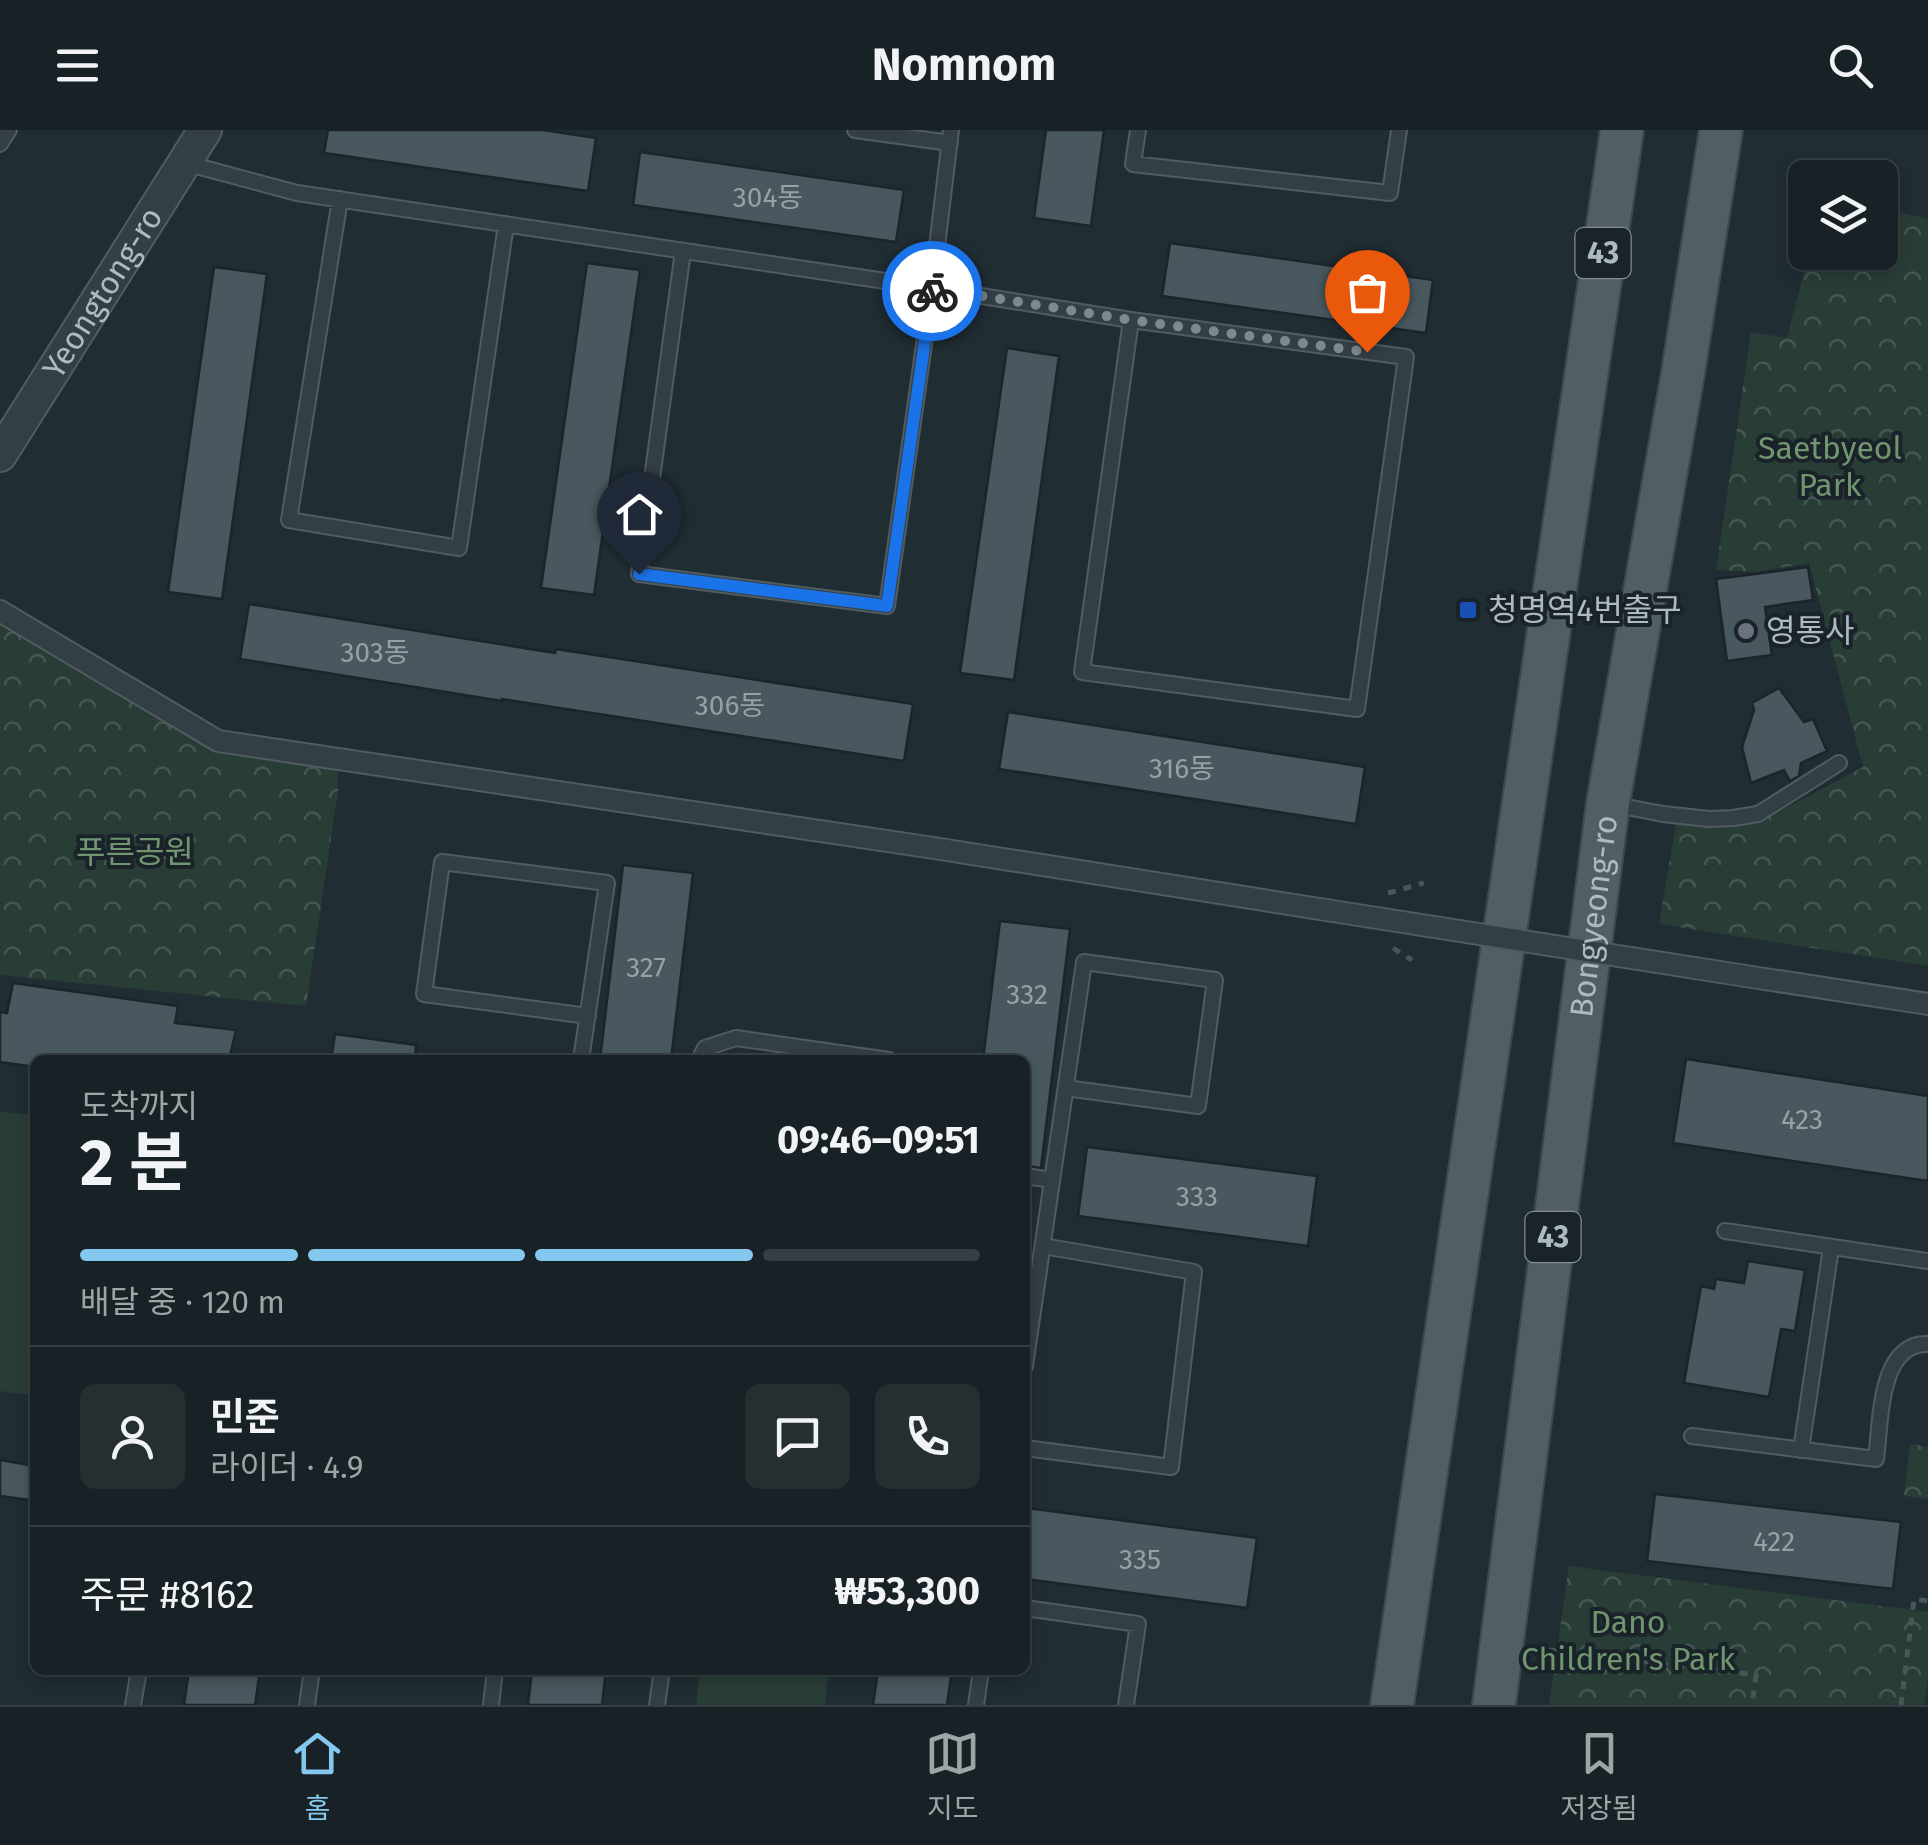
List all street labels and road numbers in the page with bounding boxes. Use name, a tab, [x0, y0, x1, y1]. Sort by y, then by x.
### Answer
street label: Yeongtong-ro	[34, 200, 171, 385]
road number: 43	[1576, 228, 1630, 278]
street label: Bongyeong-ro	[1562, 813, 1625, 1020]
road number: 43	[1526, 1212, 1580, 1262]

